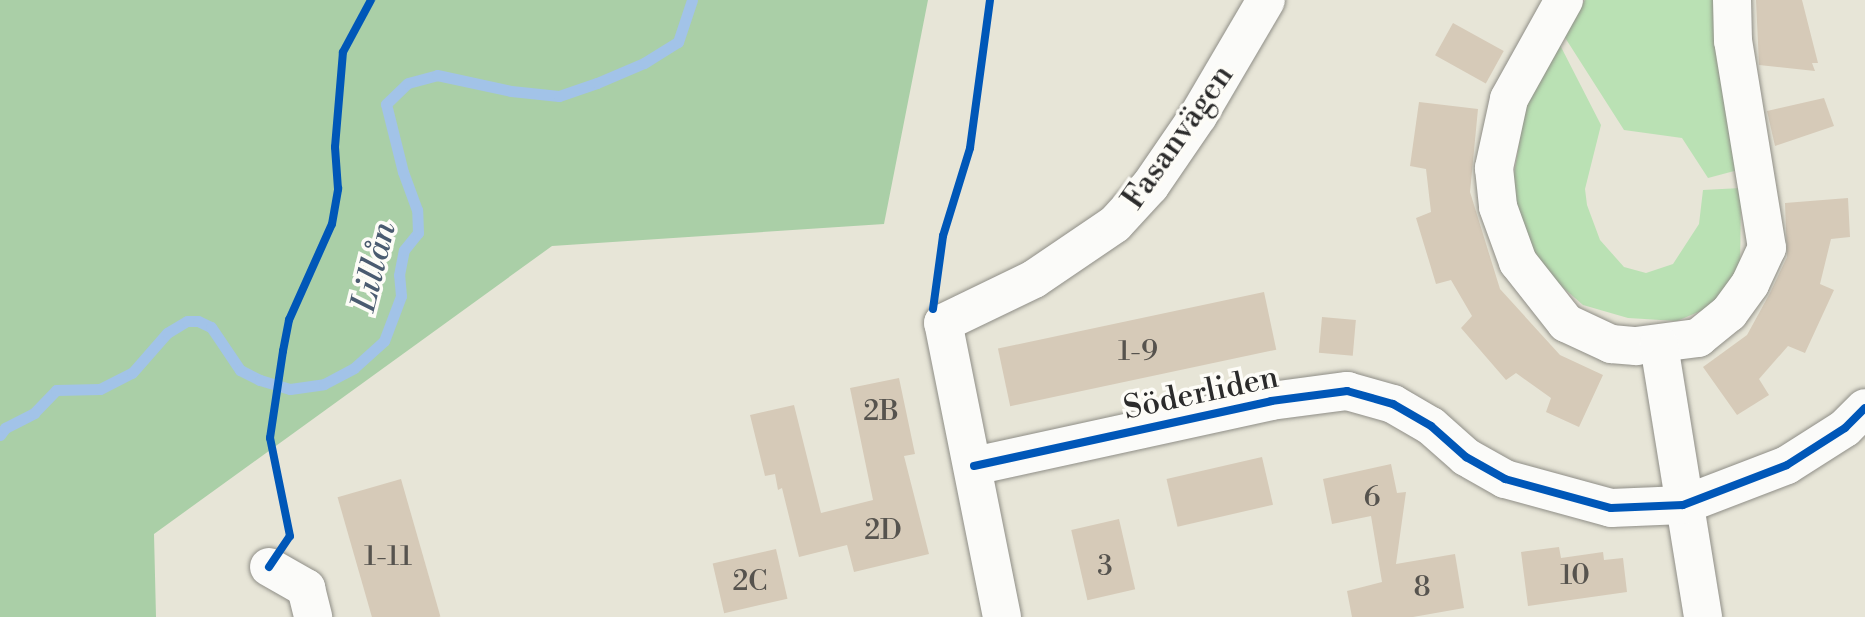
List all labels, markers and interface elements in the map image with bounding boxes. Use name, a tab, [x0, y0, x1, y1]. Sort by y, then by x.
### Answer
street label: Fasanvägen	[1114, 57, 1242, 217]
water label: Lillån	[344, 218, 406, 316]
house number: 1-9	[1118, 335, 1158, 369]
street label: Söderliden	[1120, 358, 1282, 428]
house number: 2B	[863, 395, 899, 429]
house number: 6	[1364, 481, 1380, 515]
house number: 2D	[864, 514, 902, 548]
house number: 1-11	[364, 540, 412, 574]
house number: 3	[1097, 550, 1113, 584]
house number: 10	[1560, 559, 1590, 593]
house number: 2C	[732, 565, 768, 599]
house number: 8	[1413, 571, 1431, 605]

